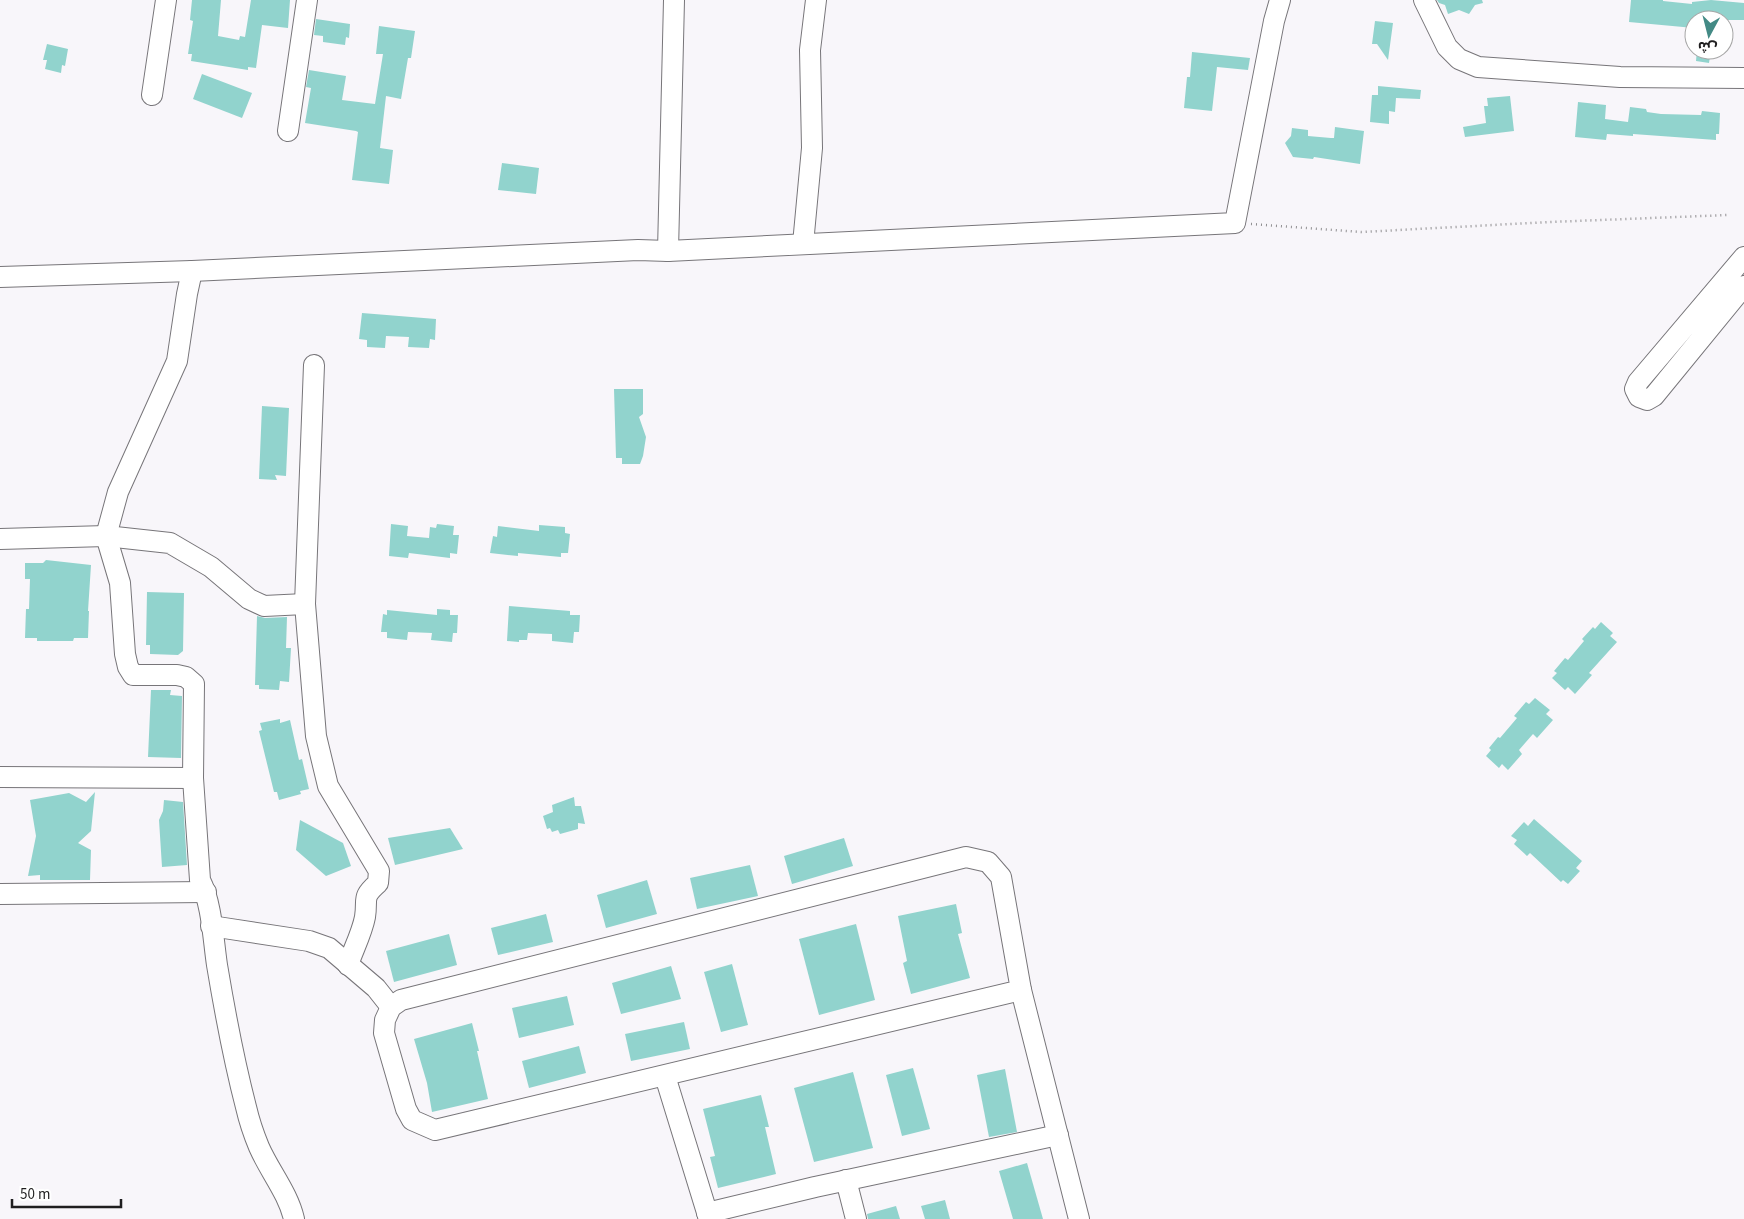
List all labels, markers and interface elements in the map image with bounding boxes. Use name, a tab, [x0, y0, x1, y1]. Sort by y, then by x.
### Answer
north arrow	[1684, 10, 1734, 60]
text: ش	[1697, 36, 1718, 58]
scale bar	[12, 1176, 121, 1208]
text: 50 m	[20, 1184, 50, 1205]

